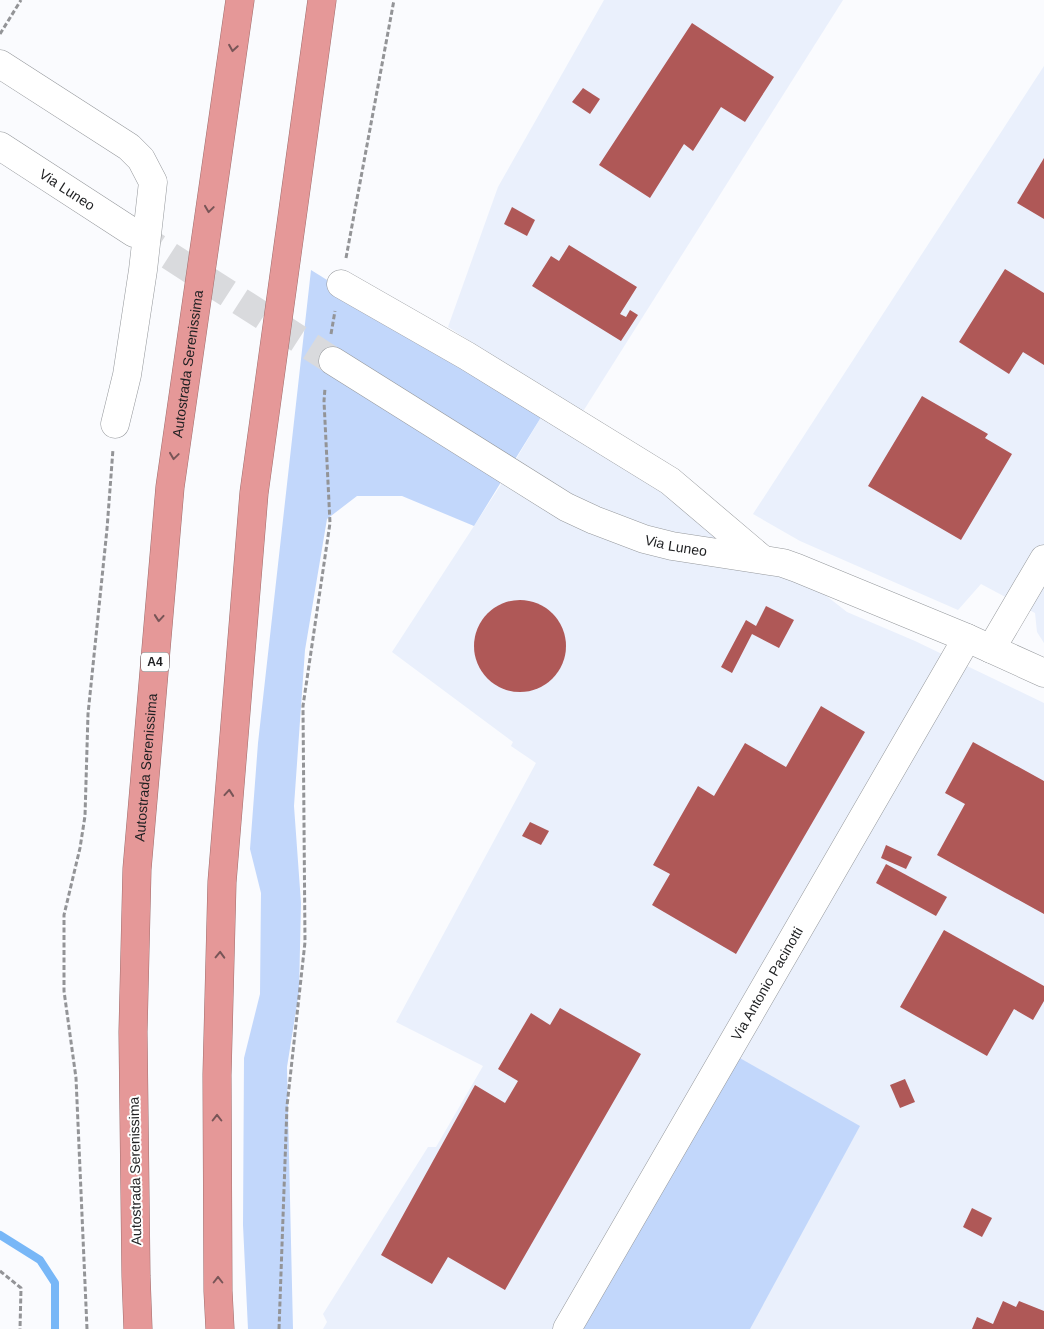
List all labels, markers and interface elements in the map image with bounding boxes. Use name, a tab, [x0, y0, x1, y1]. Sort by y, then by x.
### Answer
one-way arrow	[228, 44, 238, 53]
street label: Via Luneo	[36, 166, 98, 214]
one-way arrow	[204, 205, 215, 213]
street label: Autostrada Serenissima	[169, 289, 206, 439]
one-way arrow	[169, 453, 180, 461]
street label: Via Luneo	[643, 532, 708, 559]
one-way arrow	[153, 615, 164, 623]
road number: A4	[141, 652, 169, 672]
street label: Autostrada Serenissima	[131, 692, 160, 842]
one-way arrow	[224, 789, 235, 797]
street label: Via Antonio Pacinotti	[728, 924, 806, 1043]
one-way arrow	[215, 951, 225, 959]
street label: Autostrada Serenissima	[126, 1096, 144, 1245]
one-way arrow	[212, 1114, 222, 1122]
one-way arrow	[213, 1276, 223, 1284]

